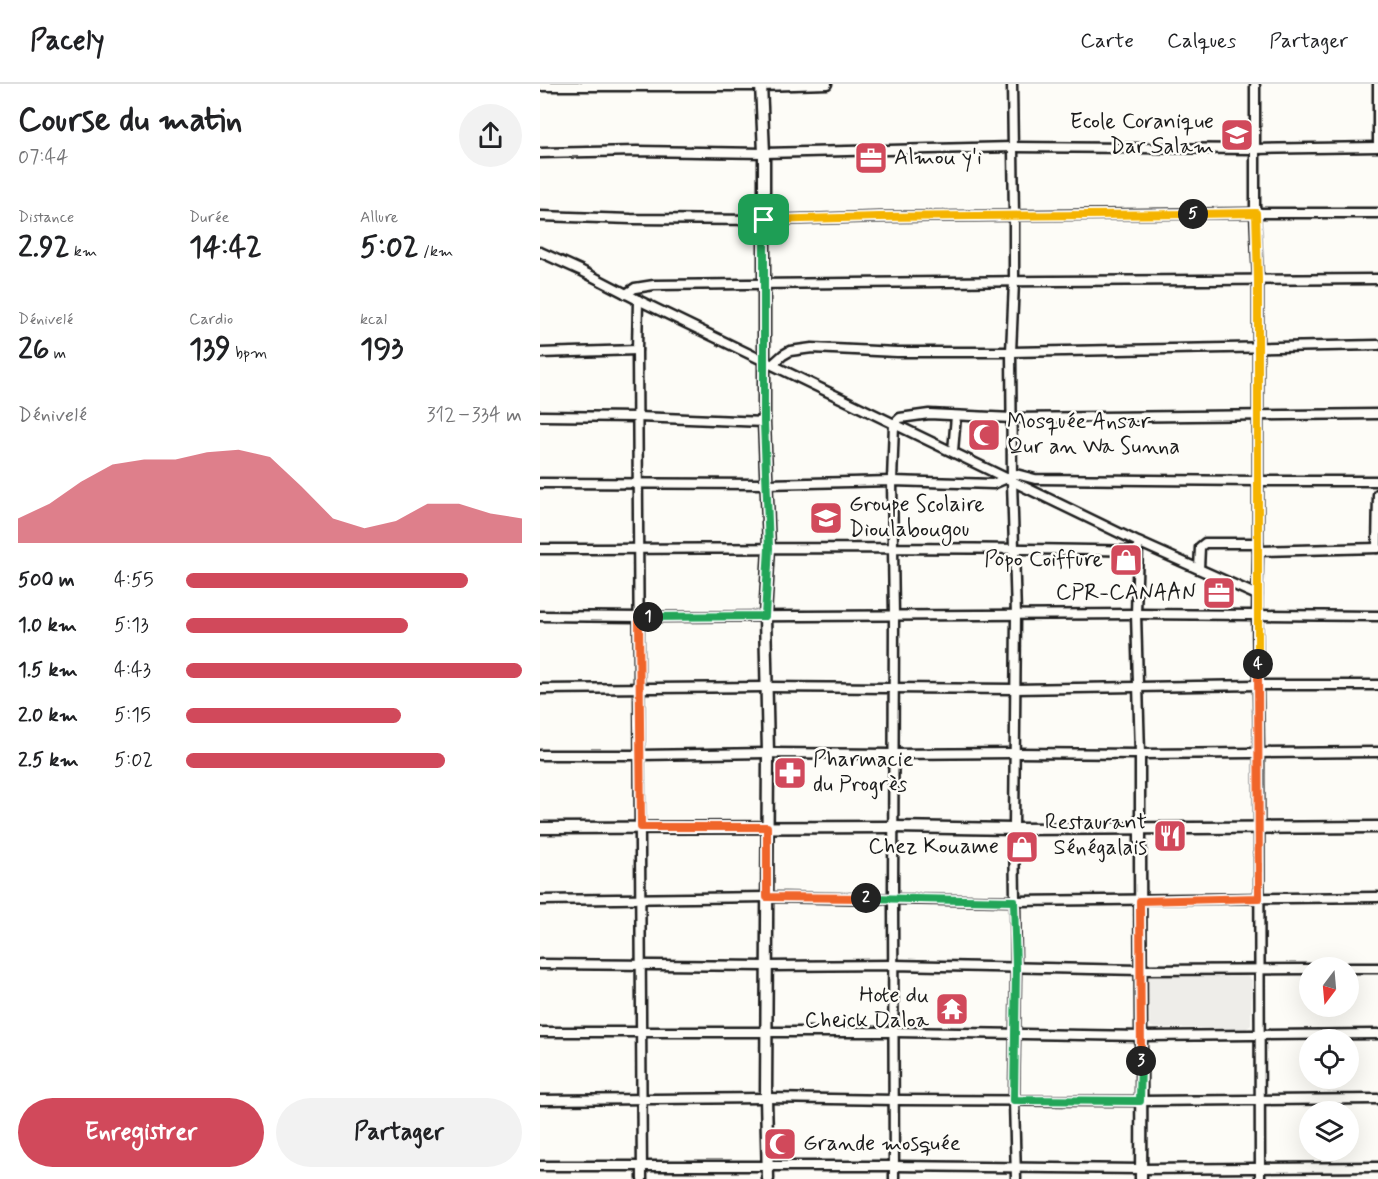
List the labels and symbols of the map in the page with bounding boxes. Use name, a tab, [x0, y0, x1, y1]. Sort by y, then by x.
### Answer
place label: Ecole Coranique Dar Salam	[1070, 108, 1214, 161]
school or university icon: Ecole Coranique Dar Salam	[1219, 117, 1255, 153]
office icon: Almou y'i	[853, 140, 889, 176]
place label: Almou y'i	[894, 144, 982, 172]
pin	[738, 194, 789, 245]
pin: 5	[1178, 199, 1208, 229]
place label: Mosquée Ansar Qur an Wa Sunna	[1007, 408, 1180, 461]
mosque icon: Mosquée Ansar Qur an Wa Sunna	[966, 417, 1002, 453]
place label: Groupe Scolaire Dioulabougou	[849, 491, 985, 547]
school or university icon: Groupe Scolaire Dioulabougou	[808, 500, 844, 536]
shop icon: Popo Coiffure	[1108, 542, 1144, 578]
place label: Popo Coiffure	[984, 546, 1103, 574]
office icon: CPR-CANAAN	[1201, 575, 1237, 611]
place label: CPR-CANAAN	[1056, 579, 1196, 607]
pin: 1	[633, 602, 663, 632]
pin: 4	[1243, 649, 1273, 679]
place label: Pharmacie du Progrès	[813, 746, 914, 800]
pharmacy icon: Pharmacie du Progrès	[772, 755, 808, 791]
place label: Restaurant Sénégalais	[1045, 809, 1147, 863]
restaurant icon: Restaurant Sénégalais	[1152, 818, 1188, 854]
shop icon: Chez Kouame	[1004, 829, 1040, 865]
place label: Chez Kouame	[868, 833, 999, 861]
pin: 2	[851, 883, 881, 913]
north arrow	[1299, 957, 1359, 1017]
place label: Hote du Cheick Daloa	[804, 982, 930, 1035]
temple icon: Hote du Cheick Daloa	[934, 991, 970, 1027]
pin: 3	[1126, 1046, 1156, 1076]
mosque icon: Grande mosquée	[762, 1126, 798, 1162]
place label: Grande mosquée	[803, 1130, 961, 1158]

